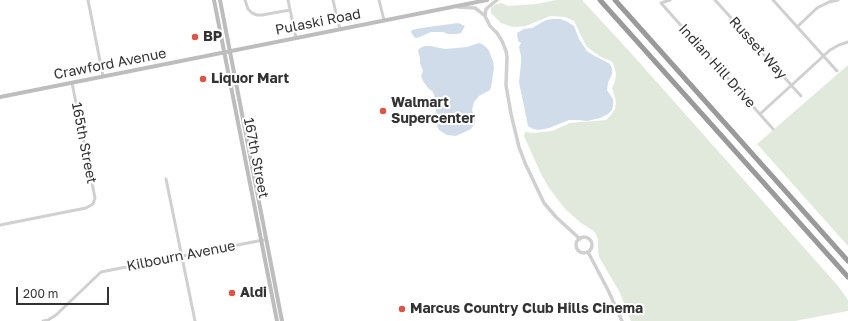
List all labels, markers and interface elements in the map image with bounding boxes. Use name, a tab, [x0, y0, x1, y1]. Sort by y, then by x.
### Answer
street label: Pulaski Road	[274, 5, 362, 39]
street label: Russet Way	[726, 13, 790, 83]
street label: Indian Hill Drive	[675, 21, 759, 111]
place label: BP	[203, 29, 222, 45]
marker: BP	[190, 32, 200, 42]
street label: Crawford Avenue	[52, 45, 168, 83]
place label: Liquor Mart	[211, 71, 289, 87]
marker: Liquor Mart	[198, 74, 208, 84]
place label: Walmart Supercenter	[391, 95, 475, 128]
street label: 165th Street	[68, 101, 100, 185]
marker: Walmart Supercenter	[378, 106, 388, 116]
street label: 167th Street	[240, 116, 272, 200]
street label: Kilbourn Avenue	[125, 237, 237, 275]
scale bar	[18, 279, 111, 305]
place label: Aldi	[240, 285, 267, 301]
text: 200 m	[23, 286, 58, 301]
marker: Aldi	[227, 288, 237, 298]
place label: Marcus Country Club Hills Cinema	[410, 301, 643, 317]
marker: Marcus Country Club Hills Cinema	[397, 304, 407, 314]

